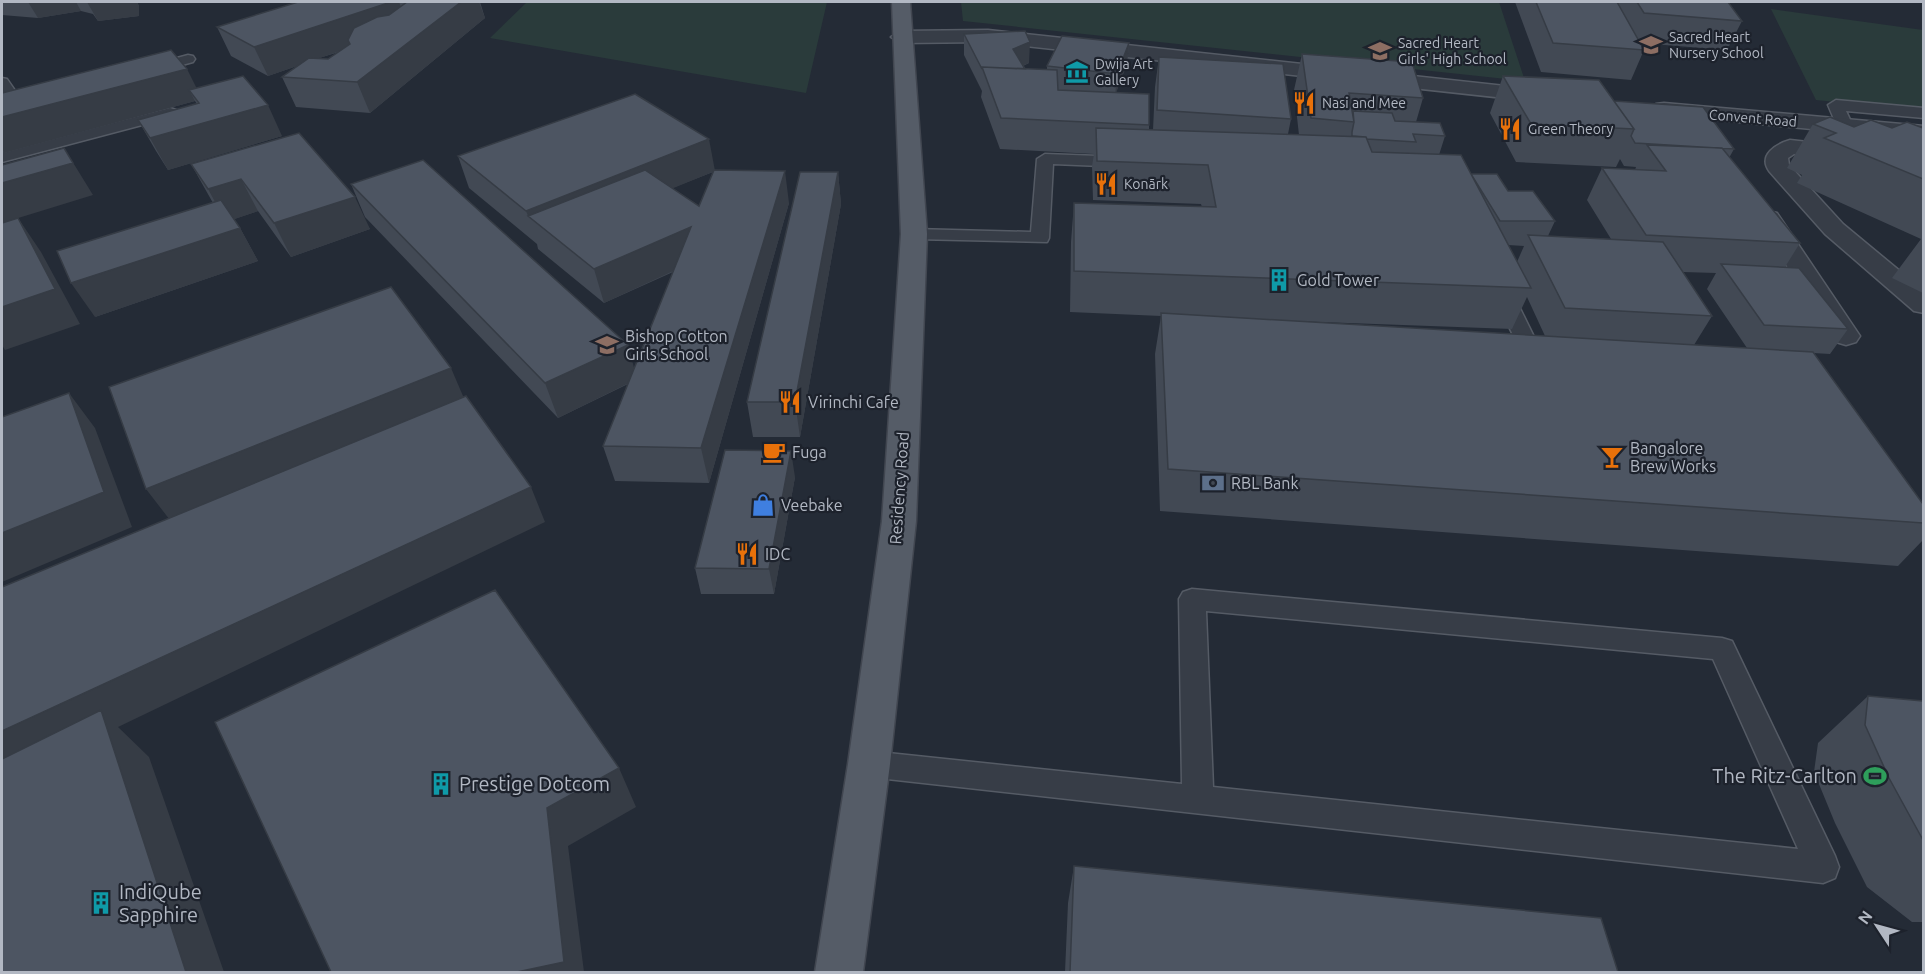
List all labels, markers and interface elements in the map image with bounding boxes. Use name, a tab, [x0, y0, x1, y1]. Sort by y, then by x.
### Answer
place label: Sacred Heart Nursery School	[1669, 29, 1764, 61]
school or university icon: Sacred Heart Nursery School	[1638, 32, 1664, 58]
place label: Sacred Heart Girls' High School	[1398, 35, 1507, 67]
school or university icon: Sacred Heart Girls' High School	[1367, 38, 1393, 64]
place label: Dwija Art Gallery	[1095, 56, 1153, 88]
museum icon: Dwija Art Gallery	[1064, 59, 1090, 85]
restaurant icon: Nasi and Mee	[1291, 90, 1317, 116]
place label: Nasi and Mee	[1322, 95, 1406, 111]
street label: Convent Road	[1708, 106, 1798, 130]
restaurant icon: Green Theory	[1497, 116, 1523, 142]
place label: Green Theory	[1528, 121, 1614, 137]
restaurant icon: Konārk	[1093, 171, 1119, 197]
place label: Konārk	[1124, 176, 1168, 192]
building icon: Gold Tower	[1266, 267, 1292, 293]
place label: Gold Tower	[1297, 271, 1379, 289]
place label: Bishop Cotton Girls School	[625, 327, 728, 363]
school or university icon: Bishop Cotton Girls School	[594, 332, 620, 358]
restaurant icon: Virinchi Cafe	[777, 389, 803, 415]
place label: Virinchi Cafe	[808, 393, 899, 411]
street label: Residency Road	[886, 431, 912, 545]
cafe icon: Fuga	[761, 439, 787, 465]
place label: Bangalore Brew Works	[1630, 439, 1716, 475]
place label: Fuga	[792, 443, 827, 461]
bar icon: Bangalore Brew Works	[1599, 444, 1625, 470]
bank icon: RBL Bank	[1200, 470, 1226, 496]
place label: RBL Bank	[1231, 474, 1299, 492]
shop icon: Veebake	[750, 492, 776, 518]
place label: Veebake	[781, 496, 842, 514]
restaurant icon: IDC	[734, 541, 760, 567]
place label: IDC	[765, 545, 790, 563]
sports icon: The Ritz-Carlton	[1862, 763, 1888, 789]
place label: The Ritz-Carlton	[1712, 764, 1857, 787]
building icon: Prestige Dotcom	[428, 771, 454, 797]
place label: Prestige Dotcom	[459, 772, 610, 795]
place label: IndiQube Sapphire	[119, 880, 202, 926]
building icon: IndiQube Sapphire	[88, 890, 114, 916]
north arrow	[1847, 896, 1907, 956]
text: N	[1854, 907, 1876, 927]

